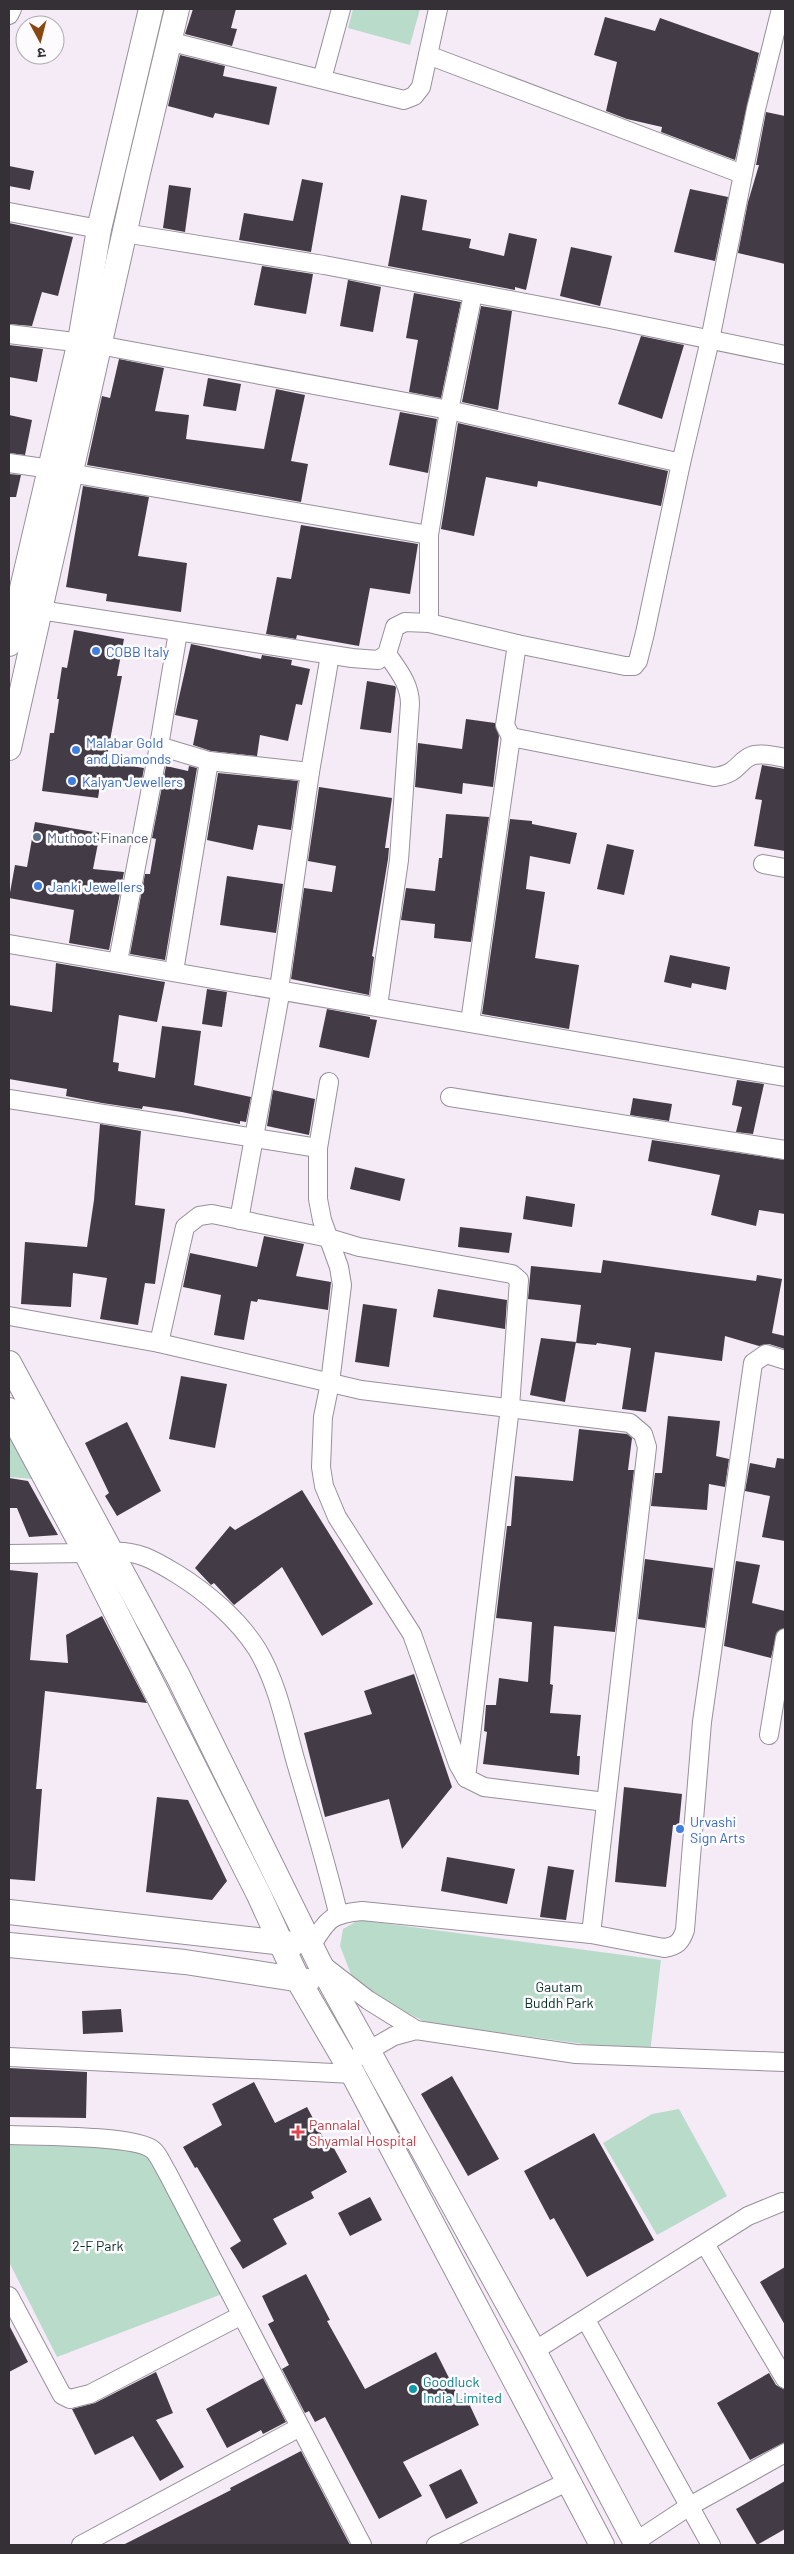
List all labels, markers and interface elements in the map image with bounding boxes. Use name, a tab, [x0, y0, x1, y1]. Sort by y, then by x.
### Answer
north arrow	[15, 15, 65, 65]
text: उ	[36, 44, 47, 62]
place label: COBB Italy	[106, 643, 170, 660]
marker: COBB Italy	[90, 645, 102, 657]
place label: Malabar Gold and Diamonds	[86, 734, 172, 767]
marker: Malabar Gold and Diamonds	[70, 744, 82, 756]
place label: Kalyan Jewellers	[82, 773, 183, 790]
marker: Kalyan Jewellers	[66, 775, 78, 787]
place label: Muthoot Finance	[47, 829, 149, 846]
marker: Muthoot Finance	[31, 831, 43, 843]
place label: Janki Jewellers	[48, 878, 143, 895]
marker: Janki Jewellers	[32, 880, 44, 892]
place label: Urvashi Sign Arts	[690, 1813, 745, 1846]
marker: Urvashi Sign Arts	[674, 1823, 686, 1835]
park label: Gautam Buddh Park	[524, 1978, 594, 2011]
place label: Pannalal Shyamlal Hospital	[309, 2116, 416, 2149]
marker: Pannalal Shyamlal Hospital	[291, 2125, 305, 2139]
park label: 2-F Park	[72, 2237, 124, 2254]
place label: Goodluck India Limited	[423, 2373, 502, 2406]
marker: Goodluck India Limited	[407, 2383, 419, 2395]

